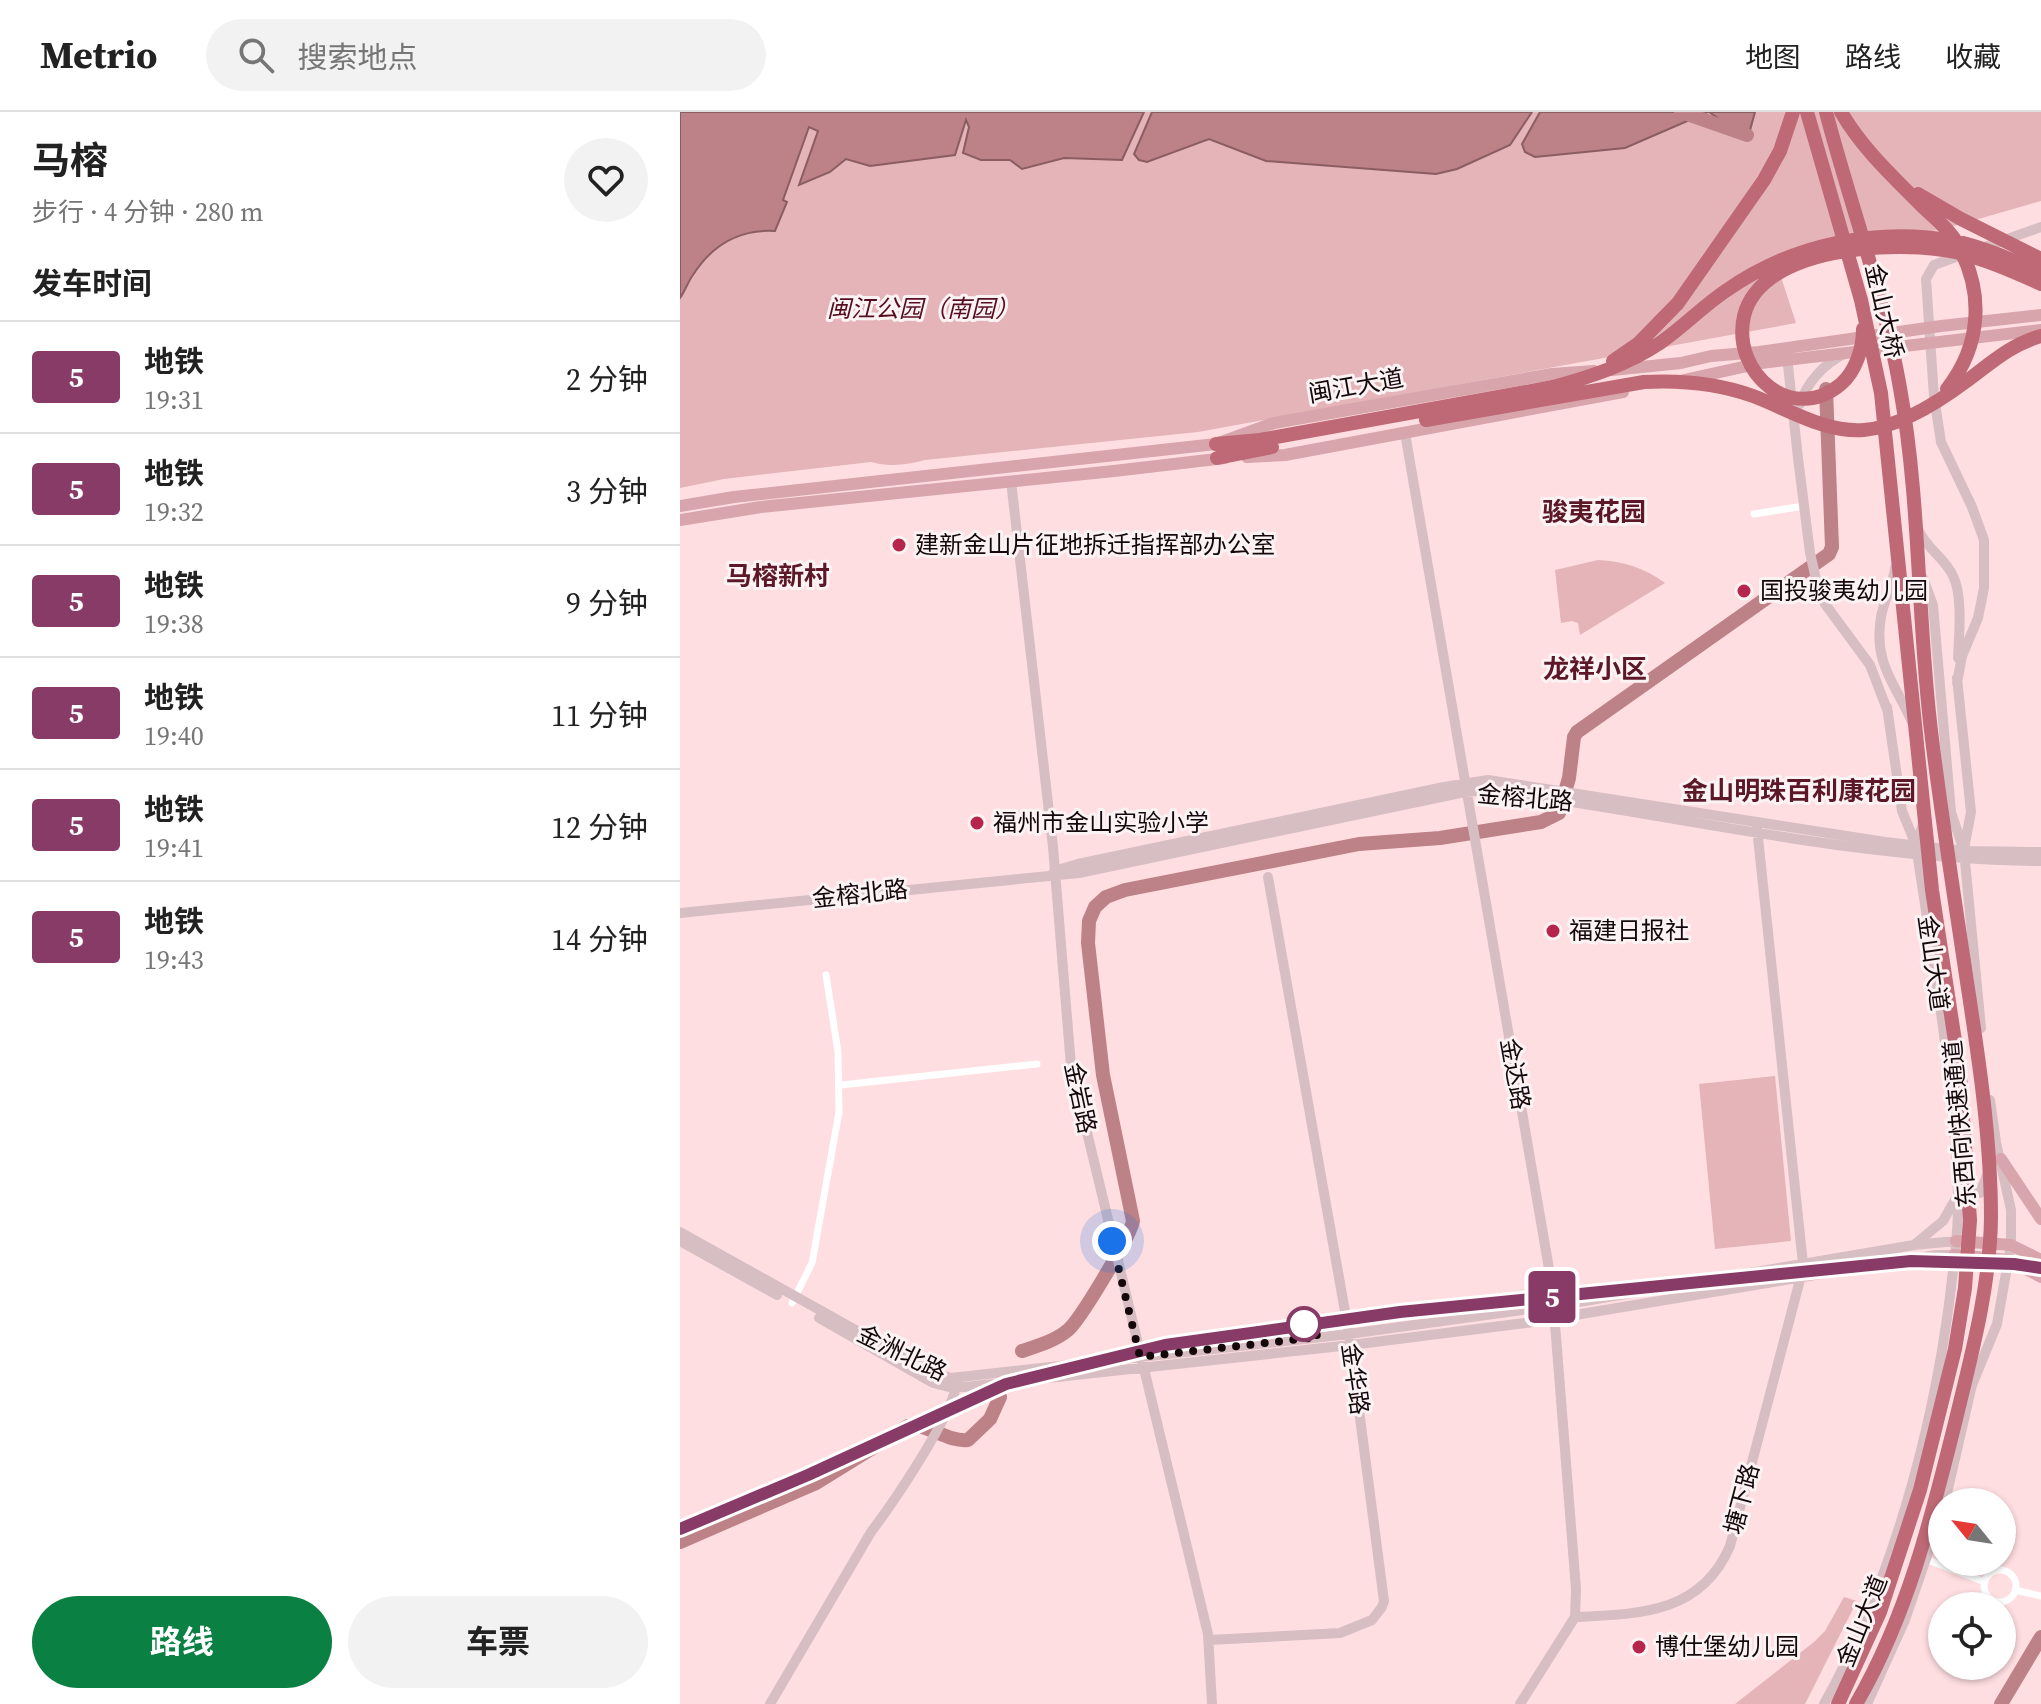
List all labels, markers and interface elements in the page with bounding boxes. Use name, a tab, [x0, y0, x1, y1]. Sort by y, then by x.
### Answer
search box	[206, 19, 766, 91]
text: Metrio	[40, 29, 158, 81]
icon: search	[234, 33, 278, 77]
text: 搜索地点	[298, 37, 418, 78]
text: 地图	[1745, 38, 1801, 76]
text: 路线	[1845, 38, 1901, 76]
text: 收藏	[1945, 38, 2001, 76]
text: 马榕	[32, 135, 108, 187]
button: heart	[564, 138, 648, 222]
text: 步行 · 4 分钟 · 280 m	[32, 194, 263, 230]
street label: 金山大桥	[1858, 260, 1911, 361]
text: 发车时间	[32, 263, 152, 304]
park label: 闽江公园（南园）	[827, 292, 1019, 325]
text: 地铁	[144, 341, 204, 382]
text: 5	[68, 358, 84, 396]
text: 2 分钟	[566, 359, 648, 400]
street label: 闽江大道	[1306, 361, 1406, 410]
text: 19:31	[144, 382, 204, 418]
text: 地铁	[144, 453, 204, 494]
text: 5	[68, 470, 84, 508]
text: 3 分钟	[566, 471, 648, 512]
text: 19:32	[144, 494, 204, 530]
district label: 骏夷花园	[1542, 494, 1646, 530]
place label: 建新金山片征地拆迁指挥部办公室	[915, 528, 1275, 561]
marker: 建新金山片征地拆迁指挥部办公室	[890, 536, 908, 554]
district label: 马榕新村	[726, 558, 830, 594]
text: 地铁	[144, 565, 204, 606]
place label: 国投骏夷幼儿园	[1760, 574, 1928, 607]
text: 5	[68, 582, 84, 620]
marker: 国投骏夷幼儿园	[1735, 582, 1753, 600]
text: 9 分钟	[566, 583, 648, 624]
text: 19:38	[144, 606, 204, 642]
district label: 龙祥小区	[1543, 651, 1647, 687]
text: 地铁	[144, 677, 204, 718]
text: 5	[68, 694, 84, 732]
text: 11 分钟	[551, 695, 648, 736]
text: 19:40	[144, 718, 204, 754]
district label: 金山明珠百利康花园	[1682, 773, 1916, 809]
street label: 金榕北路	[1476, 777, 1574, 818]
text: 地铁	[144, 789, 204, 830]
text: 5	[68, 806, 84, 844]
place label: 福州市金山实验小学	[993, 806, 1209, 839]
text: 12 分钟	[551, 807, 648, 848]
marker: 福州市金山实验小学	[968, 814, 986, 832]
text: 19:41	[144, 830, 204, 866]
street label: 金榕北路	[810, 872, 909, 915]
text: 地铁	[144, 901, 204, 942]
street label: 金山大道	[1910, 913, 1957, 1013]
place label: 福建日报社	[1569, 914, 1689, 947]
text: 5	[68, 918, 84, 956]
text: 14 分钟	[551, 919, 648, 960]
marker: 福建日报社	[1544, 922, 1562, 940]
text: 19:43	[144, 942, 204, 978]
street label: 金达路	[1493, 1036, 1538, 1112]
street label: 东西向快速通道	[1936, 1039, 1983, 1209]
street label: 金岩路	[1057, 1059, 1104, 1137]
your location	[1092, 1221, 1132, 1261]
line badge: 5	[1526, 1271, 1578, 1323]
text: 5	[1544, 1278, 1560, 1316]
unlabelled marker	[1287, 1307, 1321, 1341]
street label: 金洲北路	[852, 1317, 953, 1388]
street label: 金华路	[1334, 1341, 1377, 1417]
street label: 塘下路	[1716, 1460, 1767, 1538]
north arrow	[1928, 1488, 2016, 1576]
map controls	[1928, 1488, 2016, 1680]
street label: 金山大道	[1828, 1570, 1895, 1671]
button: locate	[1928, 1592, 2016, 1680]
button: 路线	[32, 1596, 332, 1688]
button: 车票	[348, 1596, 648, 1688]
place label: 博仕堡幼儿园	[1655, 1630, 1799, 1663]
marker: 博仕堡幼儿园	[1630, 1638, 1648, 1656]

